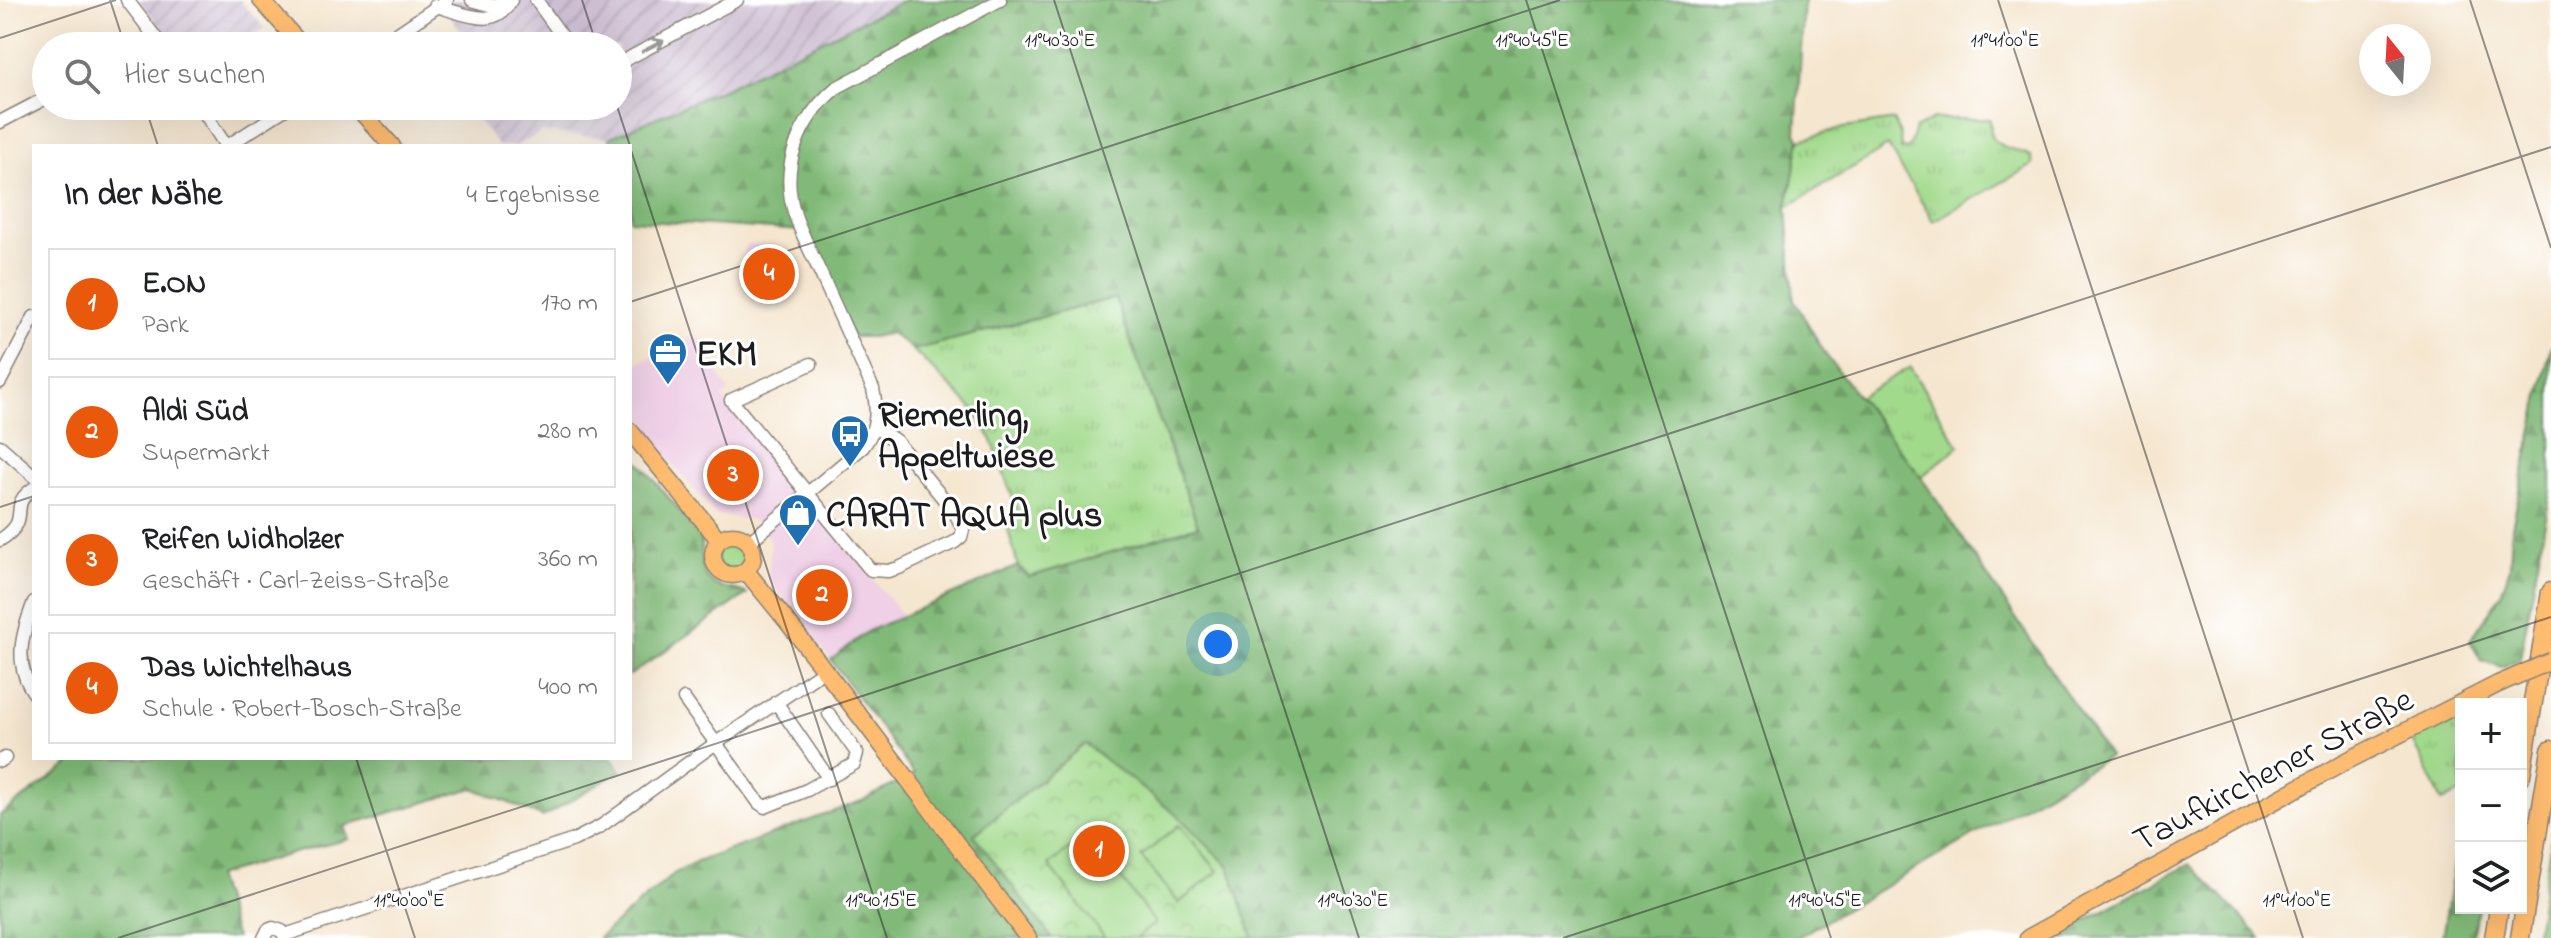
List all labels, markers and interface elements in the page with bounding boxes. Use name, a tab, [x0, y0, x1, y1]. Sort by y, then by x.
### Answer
north arrow	[2359, 24, 2431, 96]
text: 11°40'30"E	[1025, 27, 1095, 56]
text: 11°40'45"E	[1495, 27, 1569, 56]
text: 11°41'00"E	[1971, 27, 2039, 56]
search box	[32, 32, 632, 120]
one-way arrow	[641, 38, 665, 54]
icon: search	[60, 54, 104, 98]
text: Hier suchen	[124, 54, 265, 98]
text: In der Nähe	[64, 171, 222, 221]
text: 4 Ergebnisse	[466, 177, 600, 215]
pin: 4	[743, 244, 795, 304]
text: E.ON	[142, 263, 206, 307]
text: 1	[88, 285, 96, 323]
text: 170 m	[541, 285, 598, 323]
text: Park	[142, 307, 189, 345]
place label: EKM	[696, 330, 757, 383]
office icon: EKM	[647, 331, 689, 386]
text: Aldi Süd	[142, 391, 248, 435]
place label: Riemerling, Appeltwiese	[878, 391, 1055, 485]
text: 2	[86, 413, 98, 451]
text: 280 m	[537, 413, 598, 451]
bus stop icon: Riemerling, Appeltwiese	[829, 413, 871, 468]
text: Supermarkt	[142, 435, 270, 473]
pin: 3	[707, 445, 759, 505]
place label: CARAT AQUA plus	[826, 491, 1102, 544]
shop icon: CARAT AQUA plus	[777, 492, 819, 547]
text: Reifen Widholzer	[142, 519, 343, 563]
text: 3	[87, 541, 97, 579]
text: 360 m	[538, 541, 598, 579]
text: Geschäft · Carl-Zeiss-Straße	[142, 563, 449, 601]
pin: 2	[796, 565, 848, 625]
your location	[1198, 624, 1238, 664]
text: Das Wichtelhaus	[142, 647, 352, 691]
text: 4	[87, 669, 97, 707]
text: 400 m	[538, 669, 598, 707]
street label: Taufkirchener Straße	[2124, 675, 2425, 868]
text: Schule · Robert-Bosch-Straße	[142, 691, 462, 729]
map controls	[2455, 698, 2527, 914]
button: +	[2455, 698, 2527, 770]
button: −	[2455, 770, 2527, 842]
pin: 1	[1073, 821, 1125, 881]
button: layers	[2455, 842, 2527, 914]
text: 11°40'00"E	[373, 887, 445, 916]
text: 11°40'15"E	[845, 887, 917, 916]
text: 11°40'30"E	[1318, 887, 1388, 916]
text: 11°40'45"E	[1788, 887, 1862, 916]
text: 11°41'00"E	[2263, 887, 2331, 916]

